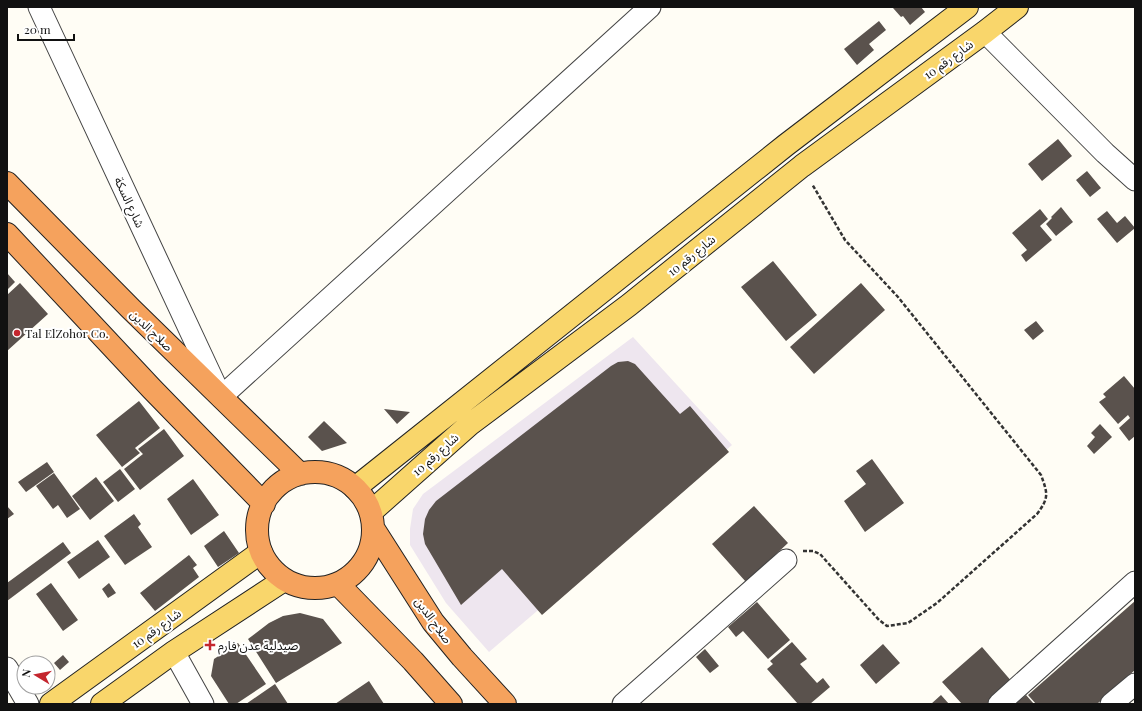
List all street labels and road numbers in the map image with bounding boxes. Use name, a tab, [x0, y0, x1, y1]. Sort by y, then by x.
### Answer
street label: شارع رقم 10	[920, 36, 977, 84]
street label: شارع السكة	[109, 174, 149, 231]
street label: شارع رقم 10	[664, 231, 720, 281]
street label: صلاح الدين	[126, 306, 177, 356]
street label: شارع رقم 10	[408, 429, 463, 481]
street label: صلاح الدين	[410, 594, 456, 648]
street label: شارع رقم 10	[128, 605, 185, 653]

